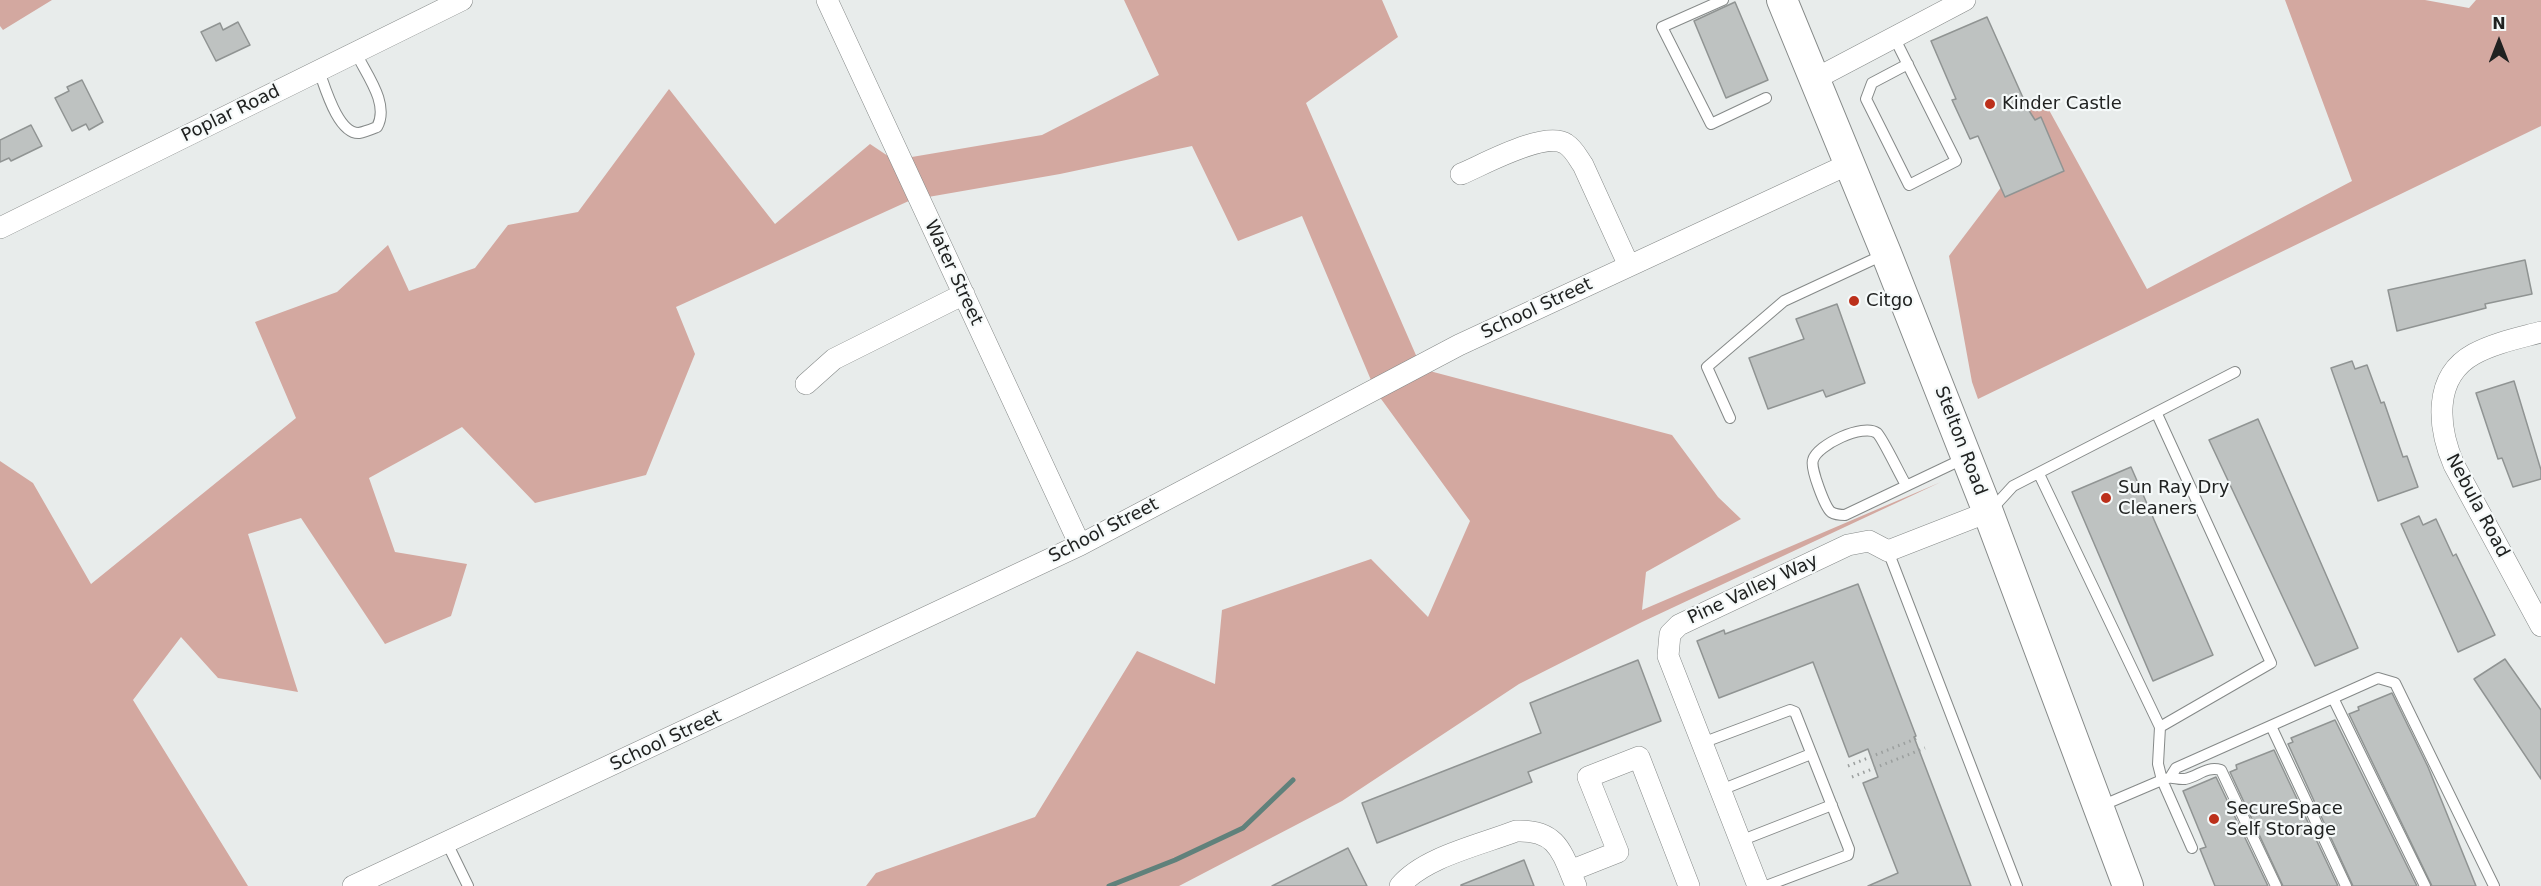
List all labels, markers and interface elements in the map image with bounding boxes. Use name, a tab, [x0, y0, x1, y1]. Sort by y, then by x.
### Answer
north arrow	[2469, 12, 2529, 72]
text: N	[2492, 14, 2506, 33]
street label: Poplar Road	[178, 81, 284, 147]
place label: Kinder Castle	[2002, 93, 2122, 115]
marker: Kinder Castle	[1983, 97, 1997, 111]
street label: Water Street	[919, 217, 987, 329]
street label: School Street	[1478, 274, 1596, 344]
place label: Citgo	[1866, 290, 1913, 312]
marker: Citgo	[1847, 294, 1861, 308]
street label: Stelton Road	[1929, 383, 1991, 499]
street label: Nebula Road	[2441, 450, 2513, 562]
place label: Sun Ray Dry Cleaners	[2118, 477, 2229, 520]
marker: Sun Ray Dry Cleaners	[2099, 491, 2113, 505]
street label: School Street	[1046, 494, 1162, 568]
street label: Pine Valley Way	[1684, 550, 1822, 630]
street label: School Street	[607, 706, 725, 776]
place label: SecureSpace Self Storage	[2226, 798, 2343, 840]
marker: SecureSpace Self Storage	[2207, 812, 2221, 826]

